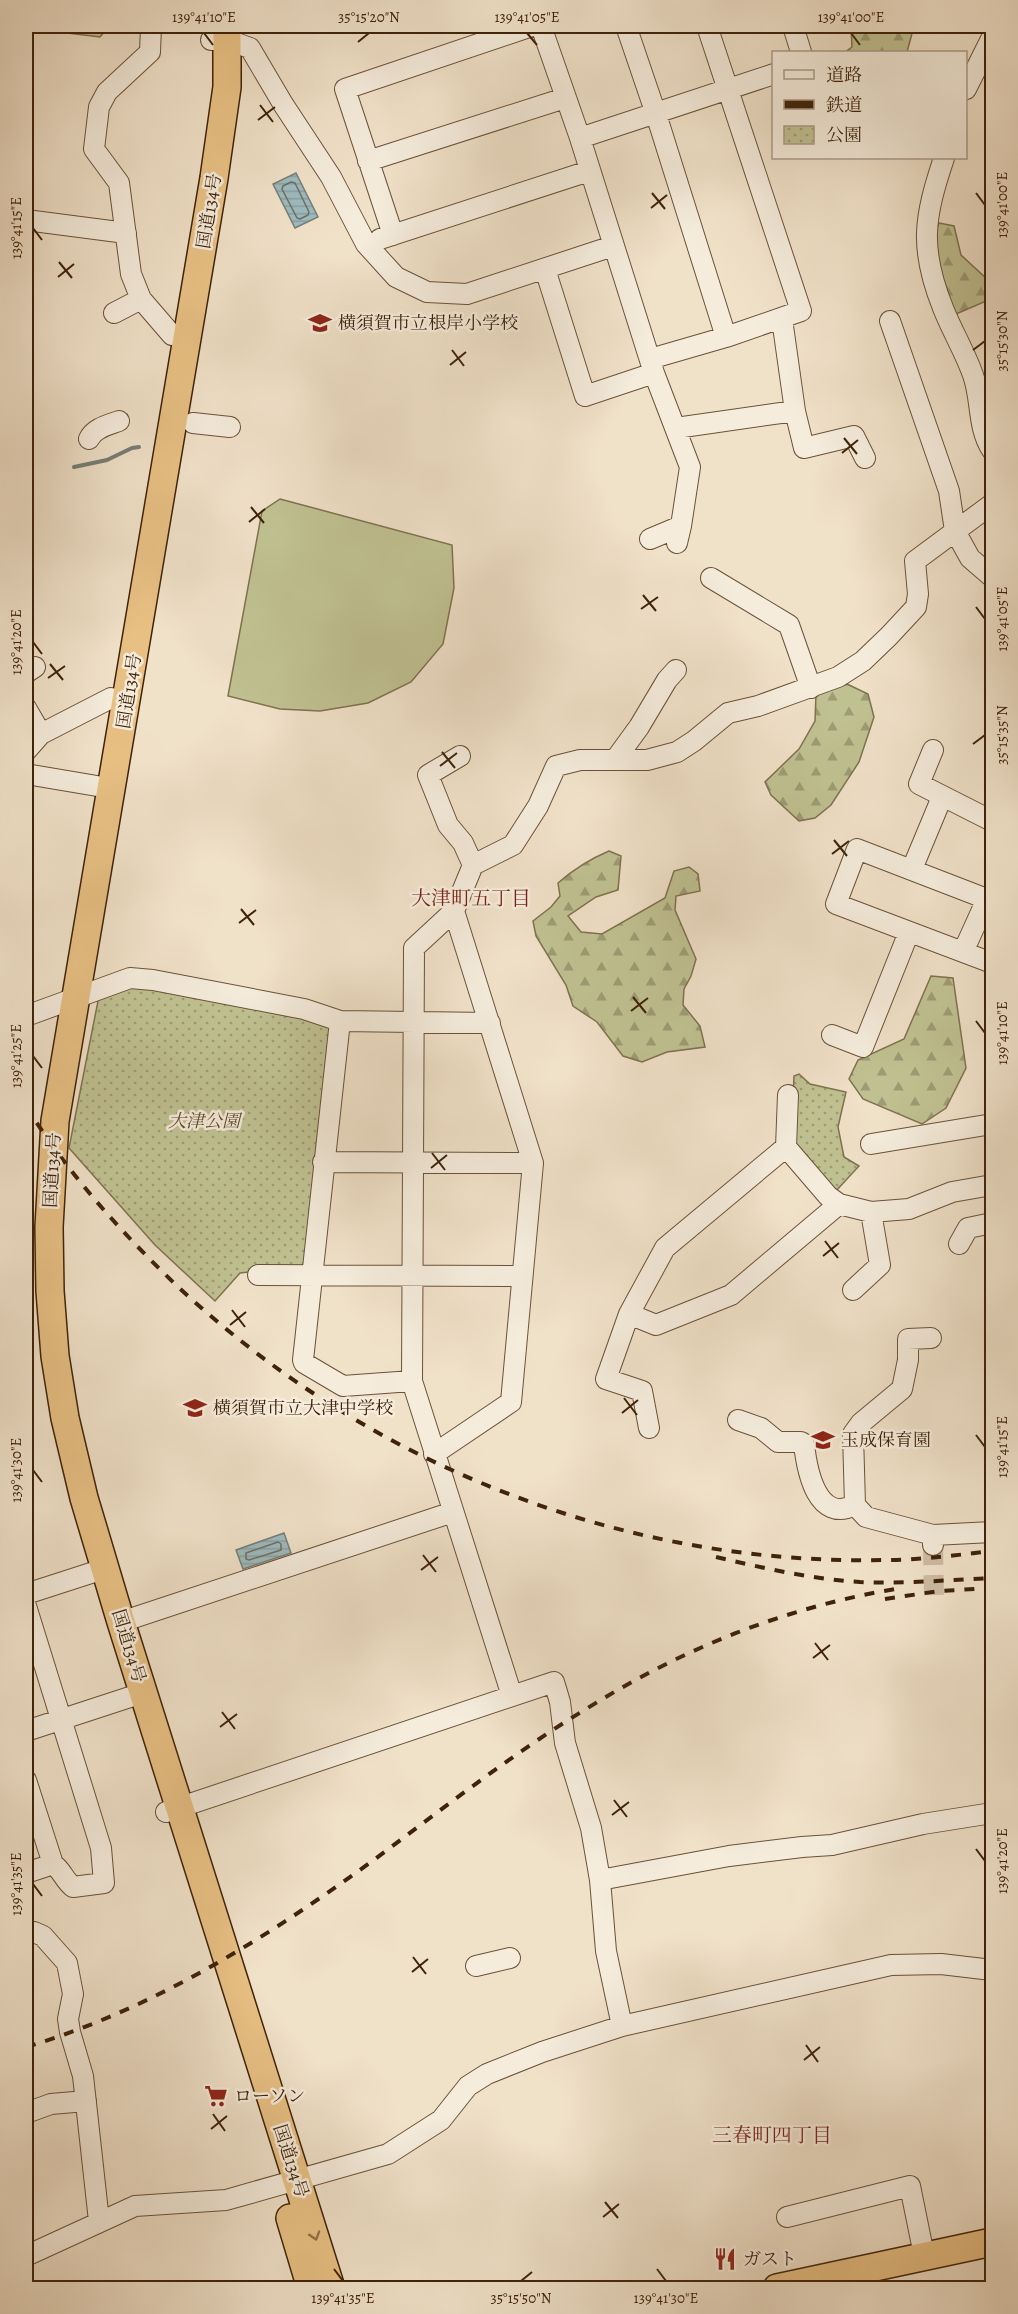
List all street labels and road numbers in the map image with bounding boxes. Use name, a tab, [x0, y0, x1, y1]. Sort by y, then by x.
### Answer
street label: 国道134号	[191, 172, 227, 250]
street label: 国道134号	[111, 652, 147, 730]
street label: 国道134号	[38, 1132, 66, 1208]
street label: 国道134号	[106, 1606, 152, 1686]
street label: 国道134号	[268, 2121, 314, 2201]

